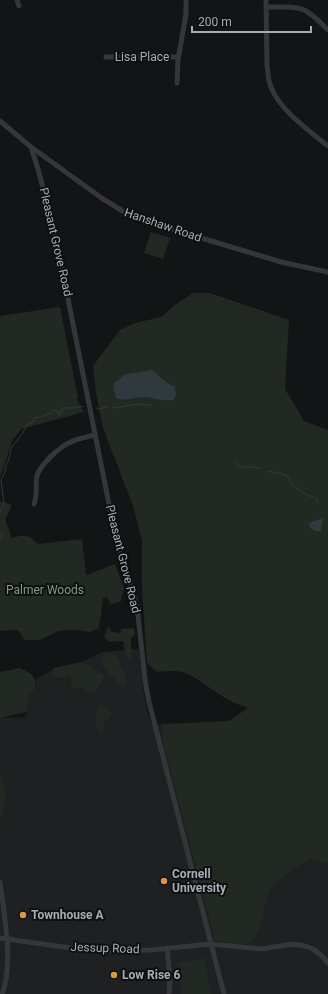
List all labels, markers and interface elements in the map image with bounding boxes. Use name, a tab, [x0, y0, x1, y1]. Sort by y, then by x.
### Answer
scale bar	[192, 8, 311, 34]
text: 200 m	[198, 15, 232, 29]
street label: Lisa Place	[115, 50, 169, 64]
street label: Pleasant Grove Road	[37, 186, 75, 298]
street label: Hanshaw Road	[123, 205, 203, 245]
street label: Pleasant Grove Road	[103, 503, 143, 615]
park label: Palmer Woods	[6, 583, 84, 597]
place label: Cornell University	[172, 867, 227, 895]
marker: Cornell University	[159, 876, 169, 886]
place label: Townhouse A	[31, 908, 105, 922]
marker: Townhouse A	[18, 910, 28, 920]
street label: Jessup Road	[70, 940, 140, 956]
place label: Low Rise 6	[122, 968, 181, 982]
marker: Low Rise 6	[109, 970, 119, 980]

